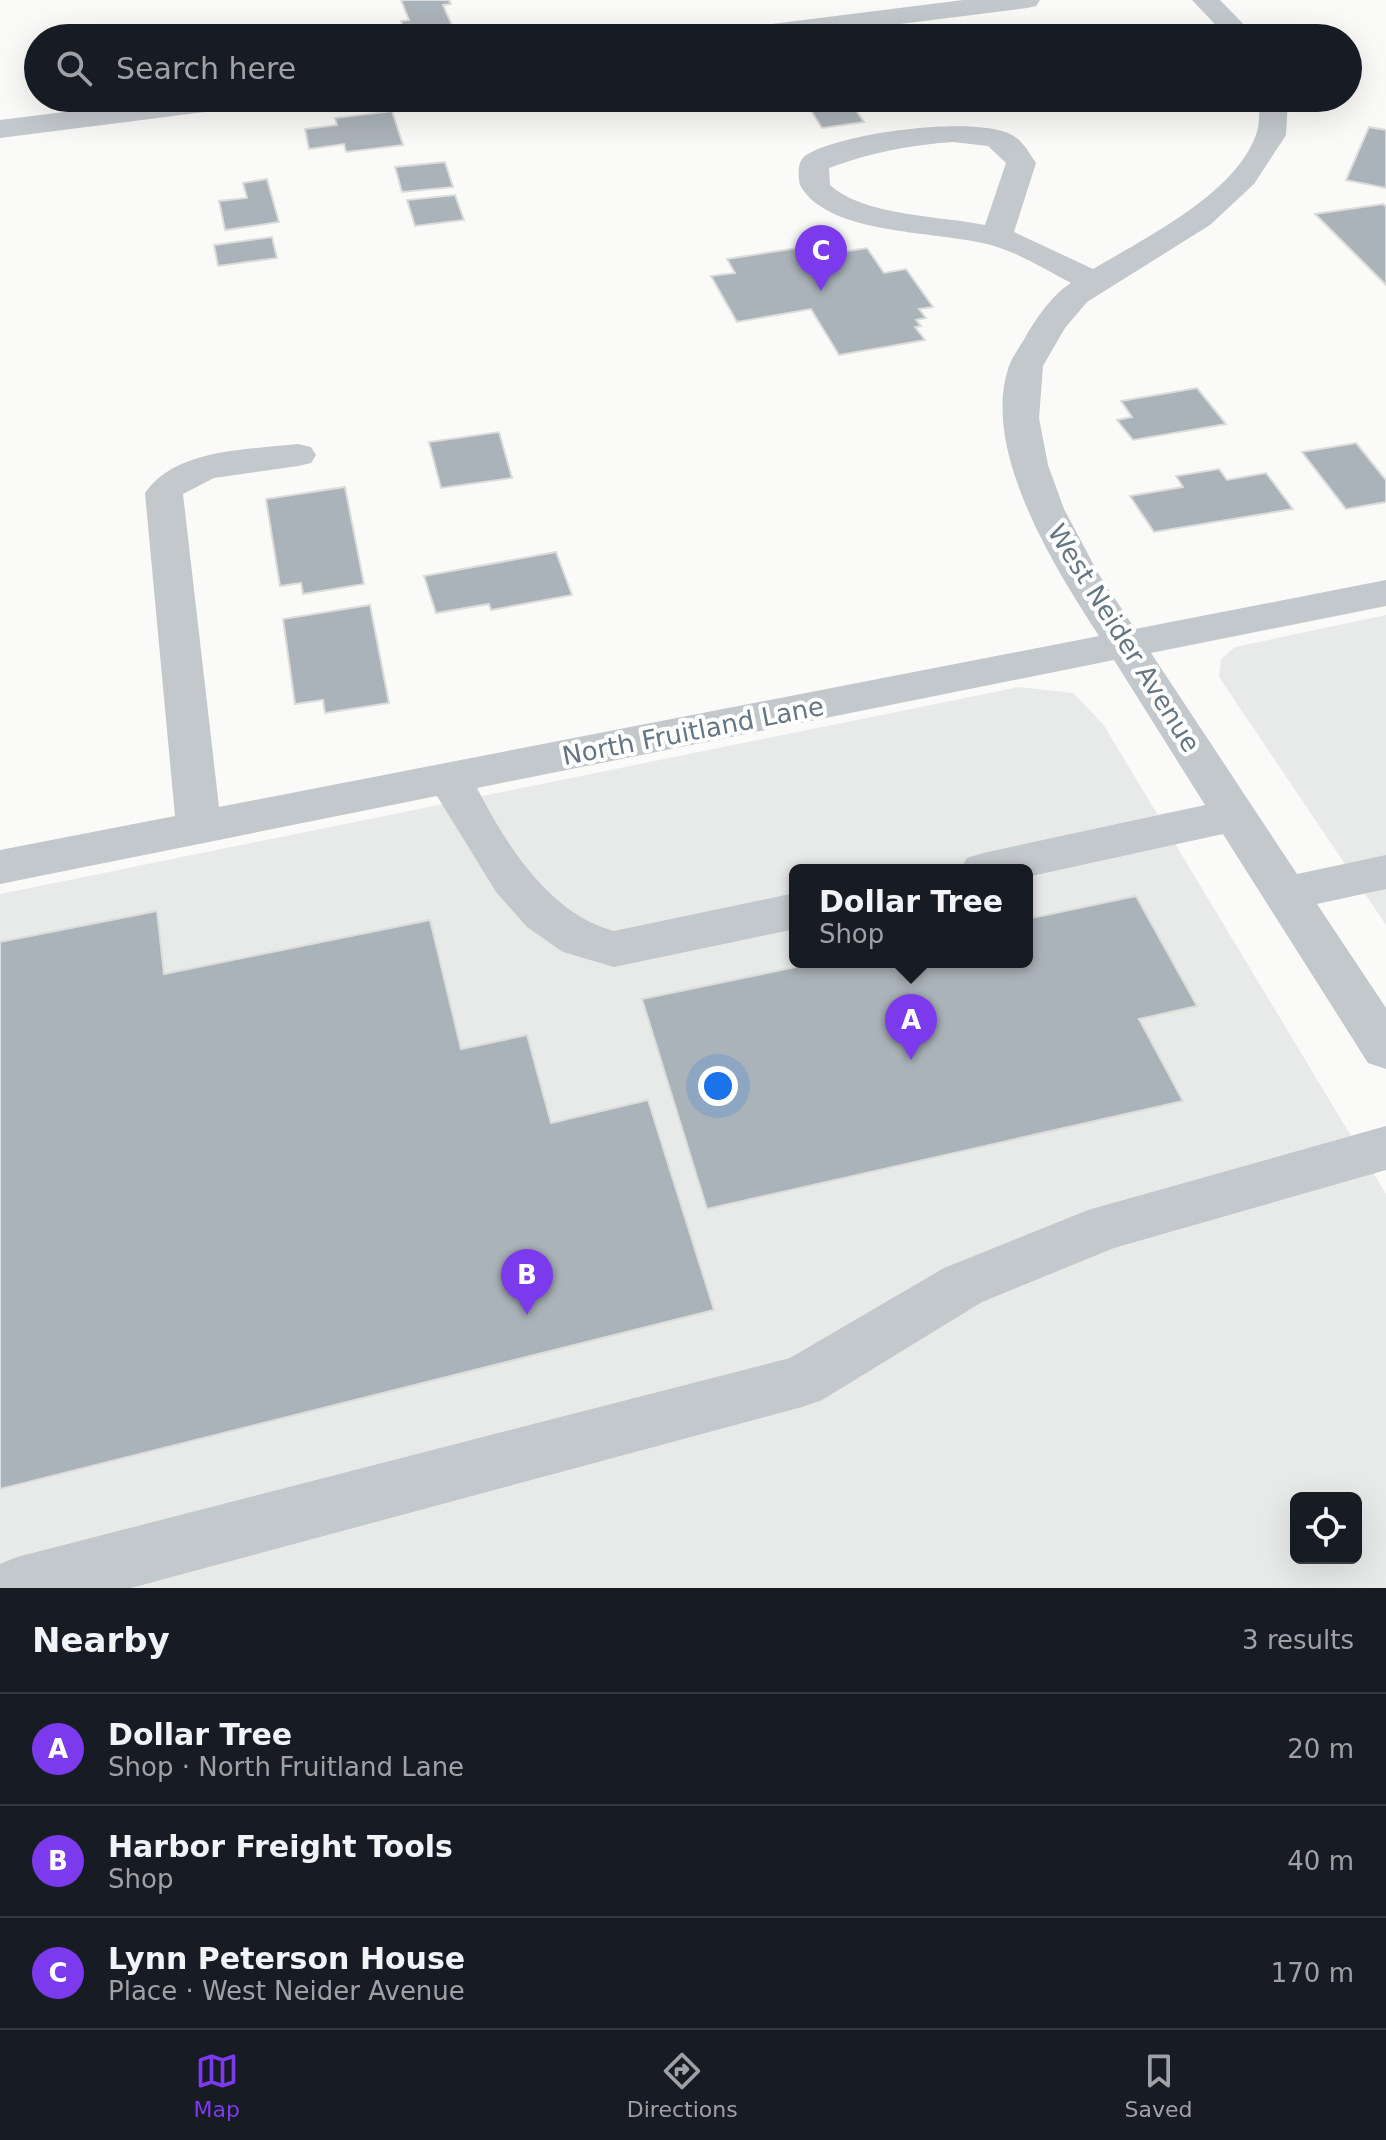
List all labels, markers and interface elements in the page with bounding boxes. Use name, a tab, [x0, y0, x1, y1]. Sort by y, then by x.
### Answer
search box	[24, 24, 1362, 112]
icon: search	[52, 46, 96, 90]
text: Search here	[116, 51, 296, 86]
pin: C	[795, 225, 847, 291]
street label: West Neider Avenue	[1042, 519, 1206, 757]
street label: North Fruitland Lane	[560, 691, 826, 771]
popup	[789, 864, 1033, 968]
text: Dollar Tree	[819, 884, 1003, 919]
text: Shop	[819, 919, 884, 949]
pin: A	[885, 994, 937, 1060]
your location	[698, 1066, 738, 1106]
pin: B	[501, 1249, 553, 1315]
map controls	[1290, 1492, 1362, 1564]
button: locate	[1290, 1492, 1362, 1564]
text: Nearby	[32, 1620, 170, 1660]
text: 3 results	[1242, 1625, 1354, 1655]
text: Dollar Tree	[108, 1717, 292, 1752]
text: A	[48, 1734, 68, 1764]
text: 20 m	[1287, 1734, 1354, 1764]
text: Shop · North Fruitland Lane	[108, 1752, 464, 1782]
text: Harbor Freight Tools	[108, 1829, 453, 1864]
text: B	[48, 1846, 68, 1876]
text: 40 m	[1287, 1846, 1354, 1876]
text: Shop	[108, 1864, 173, 1894]
text: Lynn Peterson House	[108, 1941, 465, 1976]
text: C	[48, 1958, 68, 1988]
text: 170 m	[1271, 1958, 1354, 1988]
text: Place · West Neider Avenue	[108, 1976, 465, 2006]
tab: Map	[193, 2049, 240, 2122]
tab: Directions	[627, 2049, 738, 2122]
tab: Saved	[1125, 2049, 1193, 2122]

